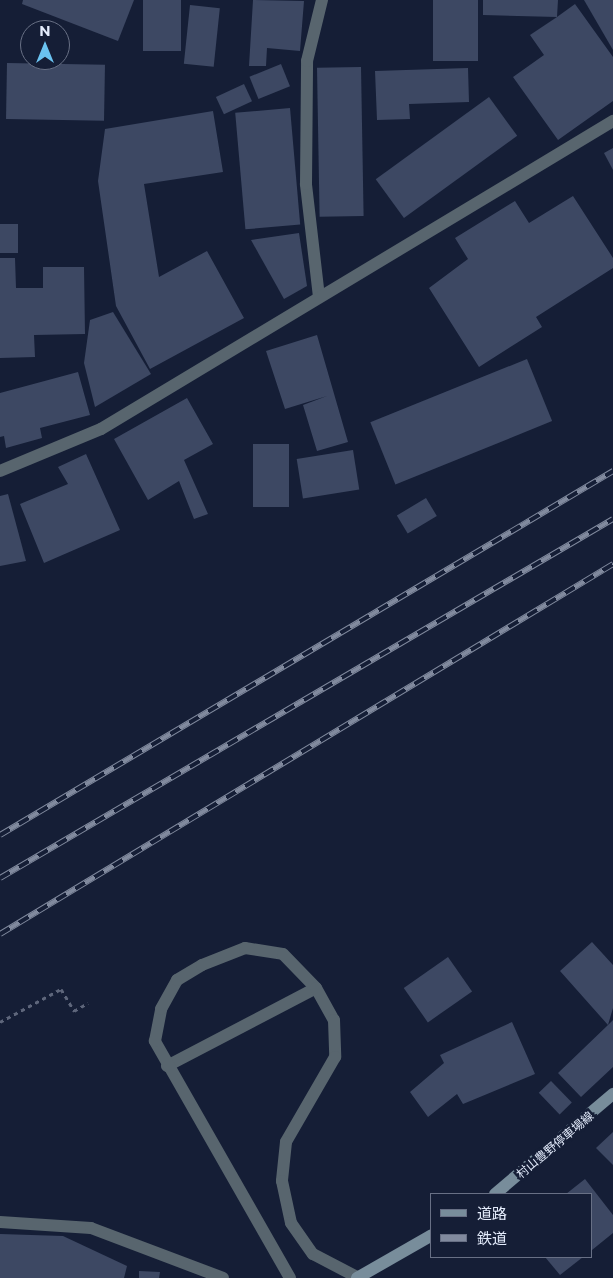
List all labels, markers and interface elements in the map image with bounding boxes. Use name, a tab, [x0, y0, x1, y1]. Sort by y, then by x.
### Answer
north arrow	[20, 20, 70, 70]
text: N	[39, 22, 51, 40]
street label: 村山豊野停車場線	[514, 1109, 596, 1181]
legend	[430, 1193, 593, 1258]
text: 道路	[477, 1204, 507, 1223]
text: 鉄道	[477, 1229, 507, 1248]

